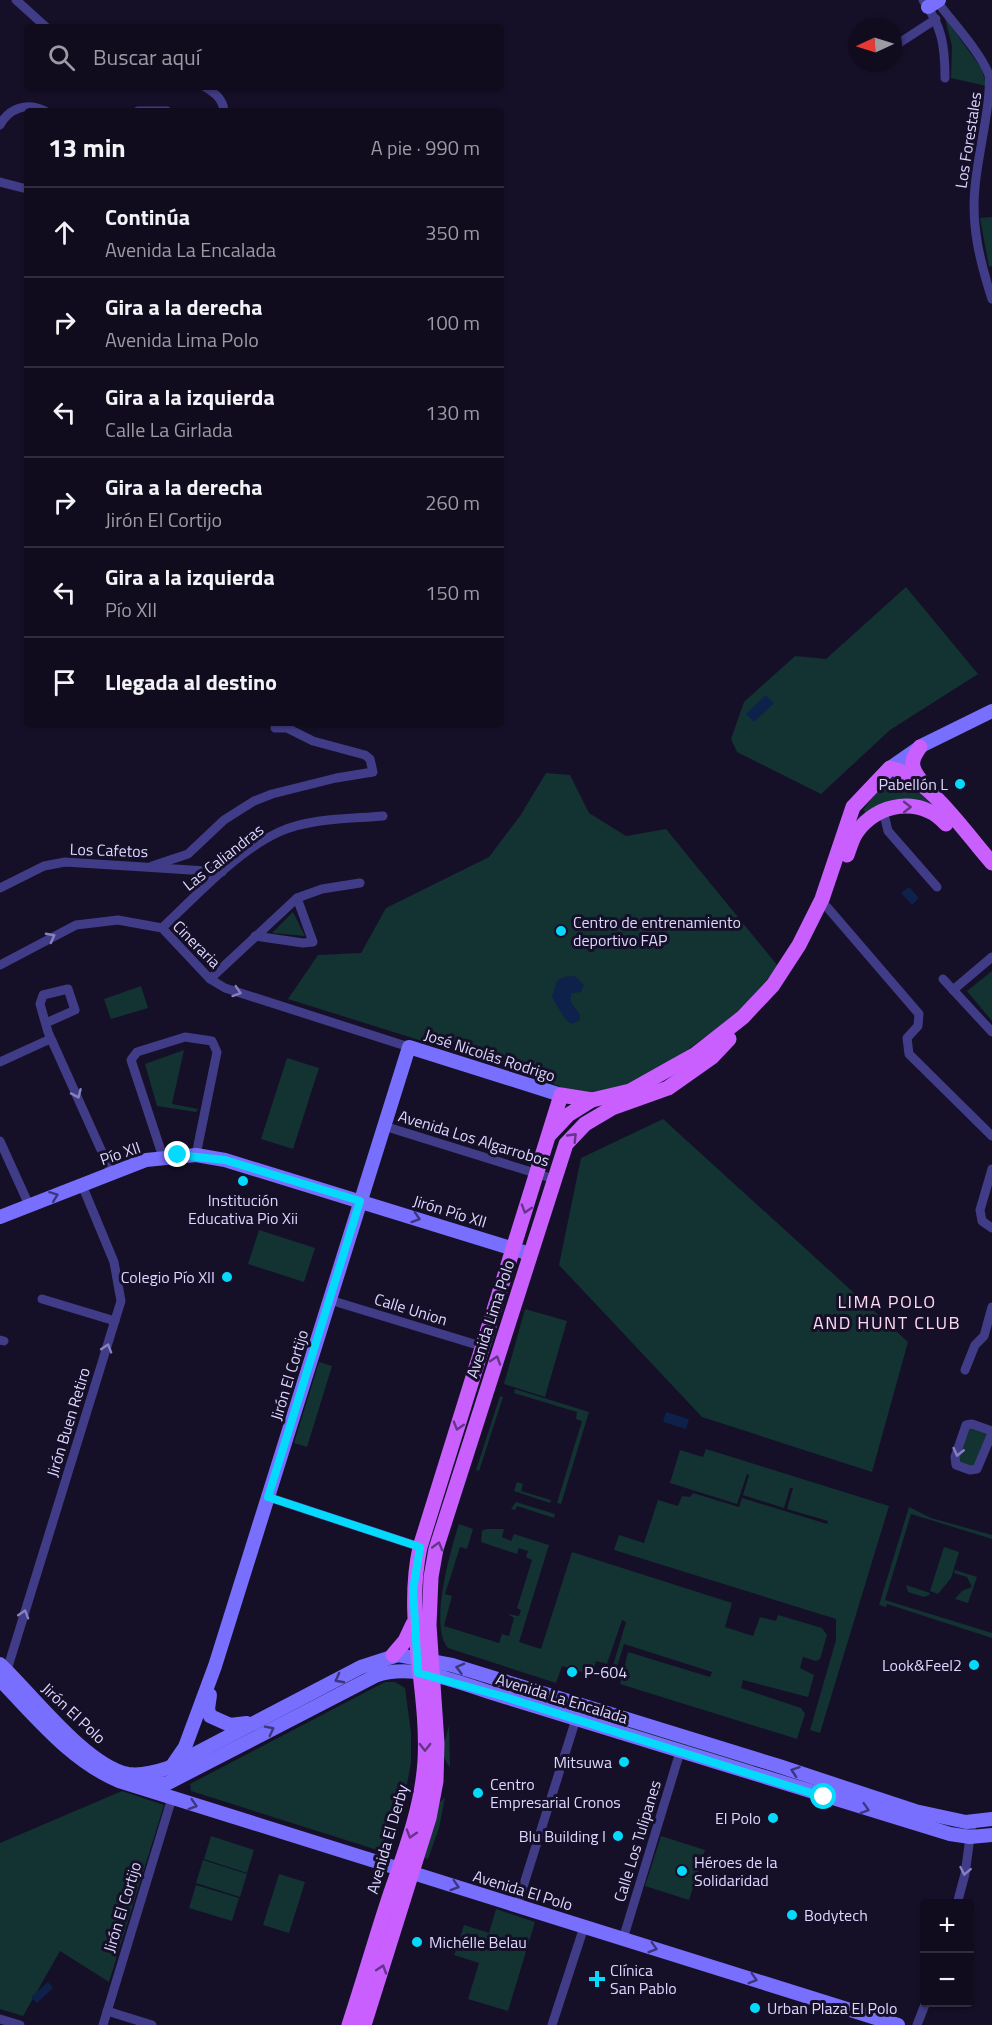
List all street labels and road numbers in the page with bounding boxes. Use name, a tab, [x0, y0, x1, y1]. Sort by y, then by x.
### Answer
street label: Los Forestales	[949, 90, 987, 190]
street label: Las Caliandras	[178, 818, 268, 896]
street label: Los Cafetos	[69, 837, 149, 863]
street label: Cineraria	[167, 914, 227, 974]
street label: José Nicolás Rodrigo	[421, 1022, 559, 1088]
street label: Avenida Los Algarrobos	[395, 1104, 553, 1172]
street label: Pío XII	[96, 1135, 144, 1171]
street label: Jirón Pío XII	[410, 1188, 490, 1234]
street label: Avenida Lima Polo	[460, 1257, 520, 1381]
street label: Calle Union	[372, 1287, 450, 1331]
street label: Jirón El Cortijo	[264, 1327, 314, 1423]
street label: Jirón Buen Retiro	[40, 1364, 96, 1480]
street label: Avenida La Encalada	[493, 1667, 631, 1729]
street label: Jirón El Polo	[37, 1677, 111, 1749]
street label: Calle Los Tulipanes	[607, 1777, 667, 1905]
street label: Avenida El Derby	[360, 1781, 414, 1897]
street label: Jirón El Cortijo	[97, 1859, 147, 1955]
street label: Avenida El Polo	[470, 1863, 576, 1917]

